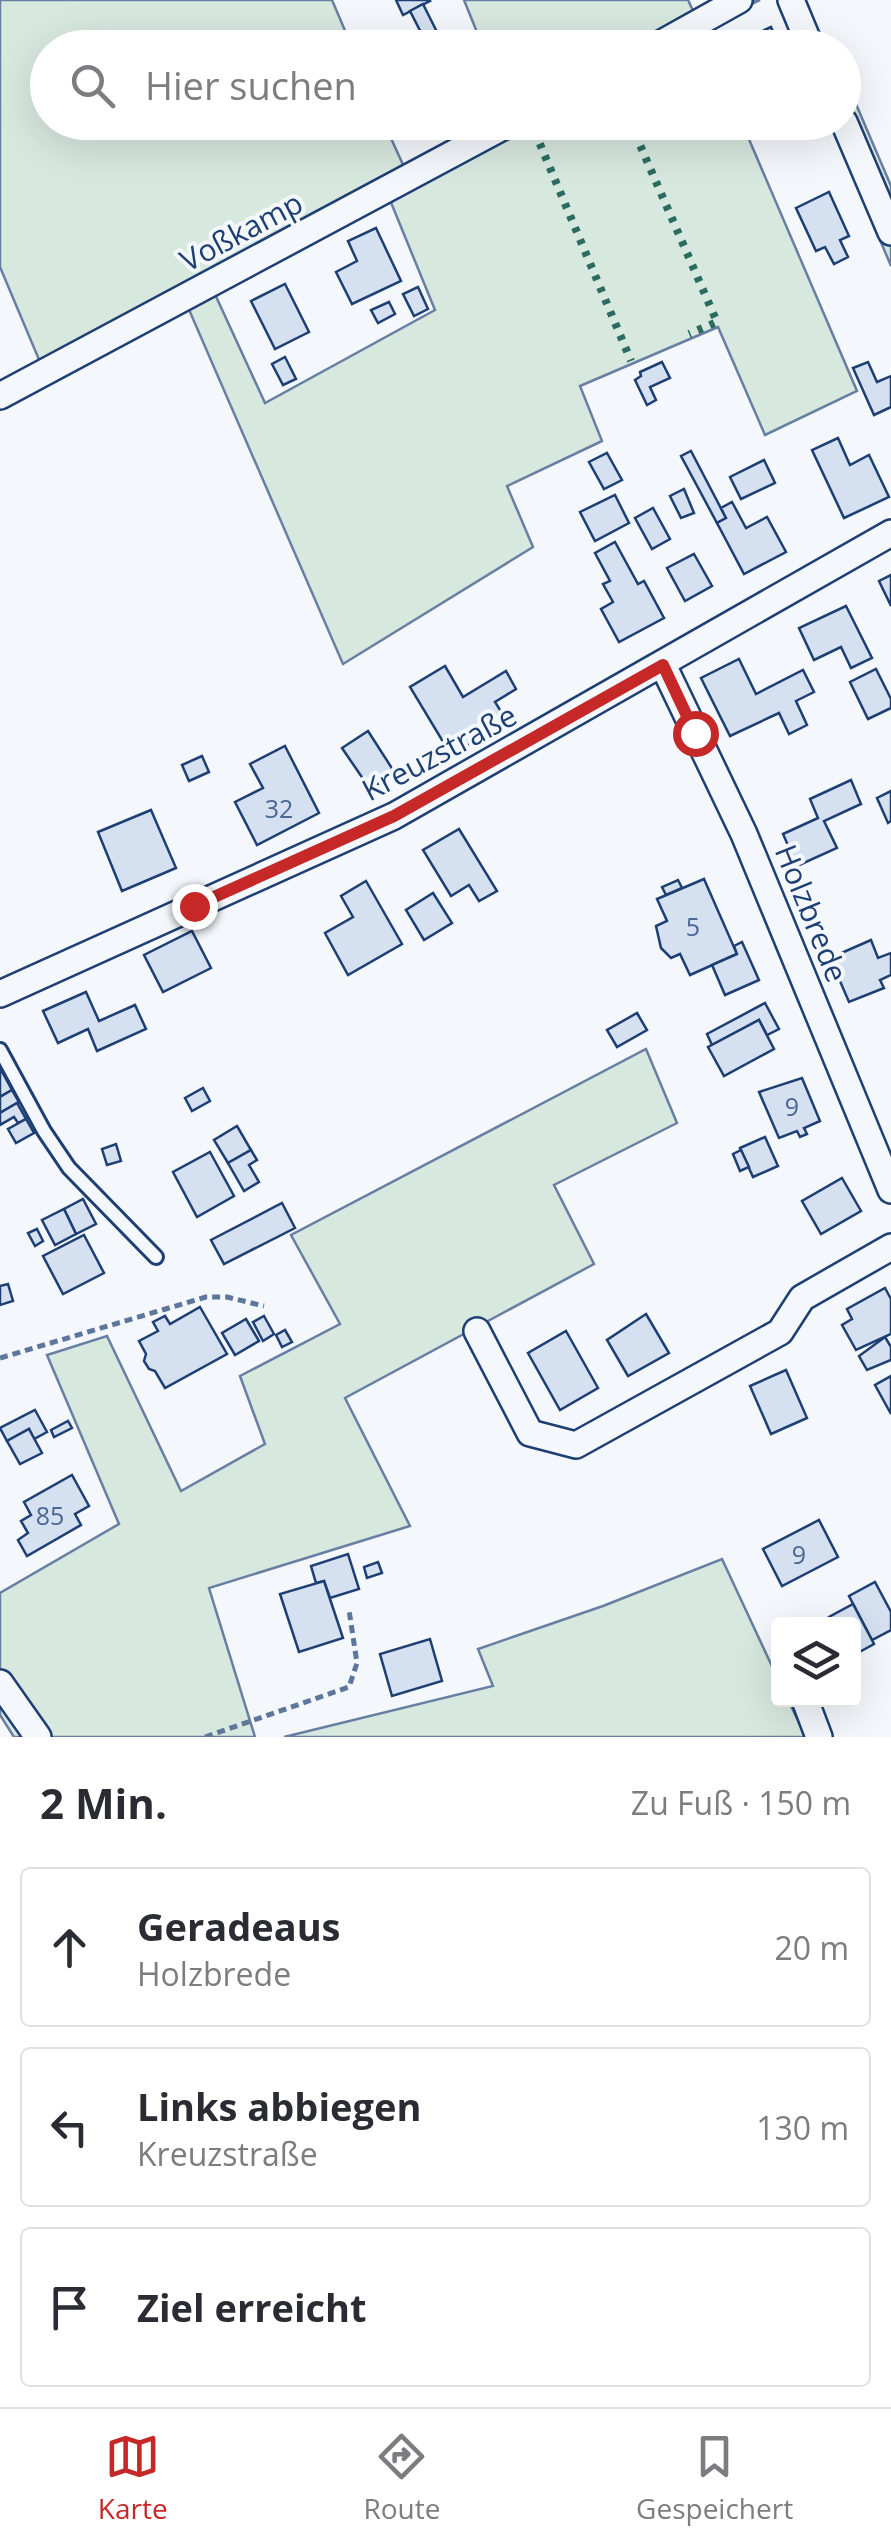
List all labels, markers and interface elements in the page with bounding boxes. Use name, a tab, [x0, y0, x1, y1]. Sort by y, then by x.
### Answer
search box	[30, 30, 861, 140]
icon: search	[65, 58, 120, 113]
text: Hier suchen	[145, 59, 357, 111]
street label: Voßkamp	[173, 182, 309, 280]
street label: Kreuzstraße	[355, 694, 523, 810]
route start	[673, 711, 719, 757]
house number: 32	[265, 791, 293, 825]
street label: Holzbrede	[766, 838, 858, 988]
route end	[172, 884, 218, 930]
house number: 5	[686, 909, 700, 943]
house number: 9	[785, 1089, 799, 1123]
house number: 85	[36, 1498, 64, 1532]
house number: 9	[792, 1537, 806, 1571]
map controls	[771, 1617, 861, 1707]
button: layers	[771, 1617, 861, 1707]
text: 2 Min.	[40, 1774, 167, 1831]
text: Zu Fuß · 150 m	[631, 1781, 851, 1824]
text: Geradeaus	[137, 1900, 341, 1952]
icon: ahead	[42, 1920, 97, 1975]
text: 20 m	[774, 1926, 849, 1969]
text: Holzbrede	[137, 1952, 291, 1995]
text: Links abbiegen	[137, 2080, 421, 2132]
icon: left	[42, 2100, 97, 2155]
text: 130 m	[756, 2106, 849, 2149]
text: Kreuzstraße	[137, 2132, 318, 2175]
icon: arrive	[42, 2280, 97, 2335]
text: Ziel erreicht	[137, 2281, 367, 2333]
tab: Karte	[98, 2429, 168, 2527]
tab: Route	[363, 2429, 440, 2527]
tab: Gespeichert	[636, 2429, 793, 2527]

